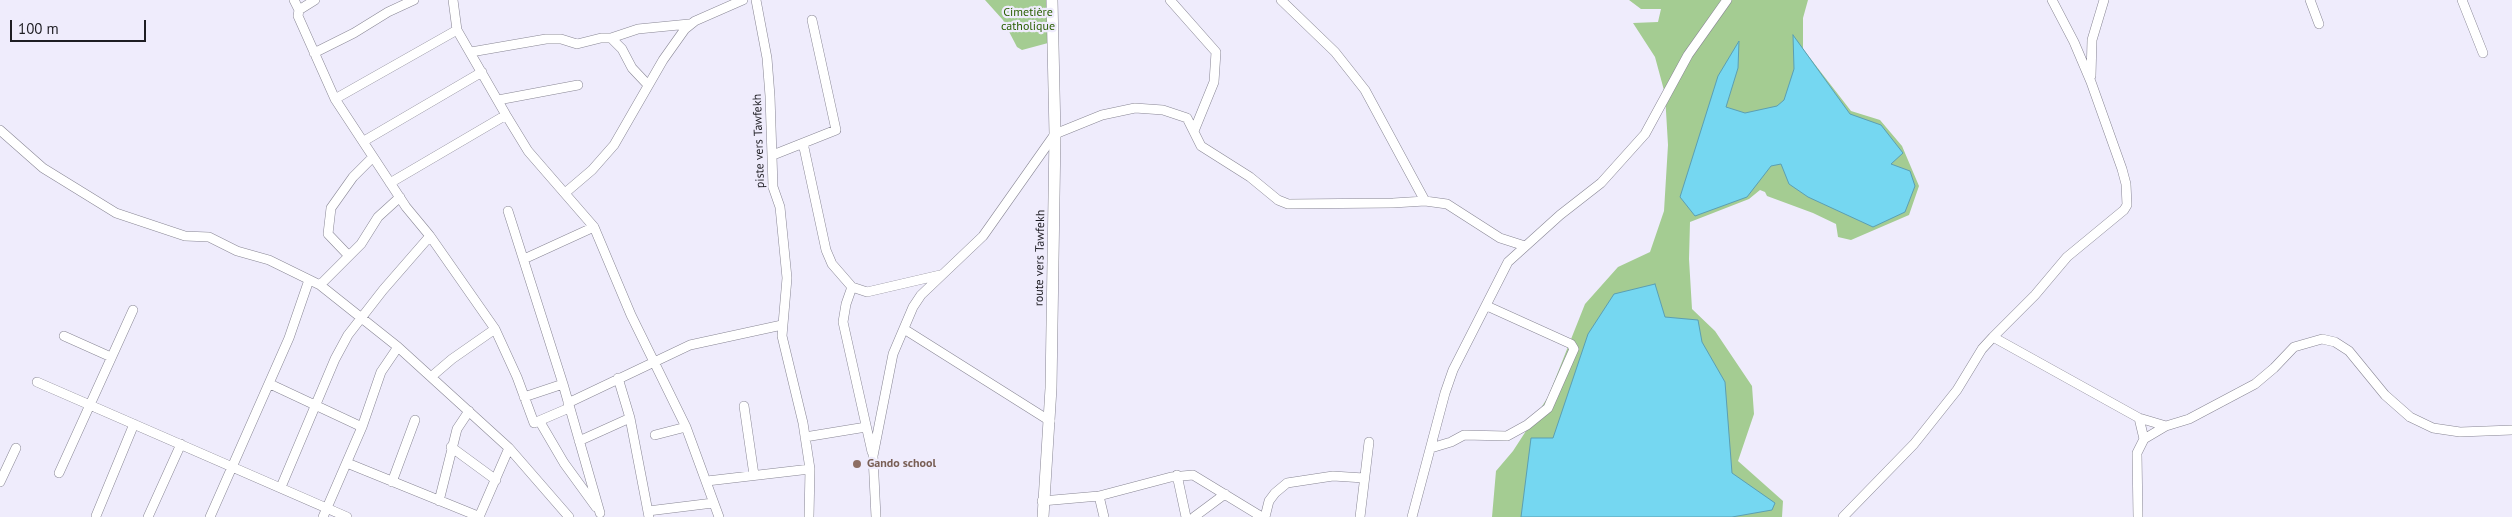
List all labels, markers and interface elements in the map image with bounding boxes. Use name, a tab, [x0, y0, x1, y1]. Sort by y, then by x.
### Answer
park label: Cimetière catholique	[1001, 6, 1055, 34]
scale bar	[12, 10, 149, 42]
text: 100 m	[18, 19, 59, 38]
street label: piste vers Tawfekh	[750, 94, 768, 188]
street label: route vers Tawfekh	[1032, 210, 1048, 306]
place label: Gando school	[867, 457, 936, 471]
marker: Gando school	[851, 458, 863, 470]

